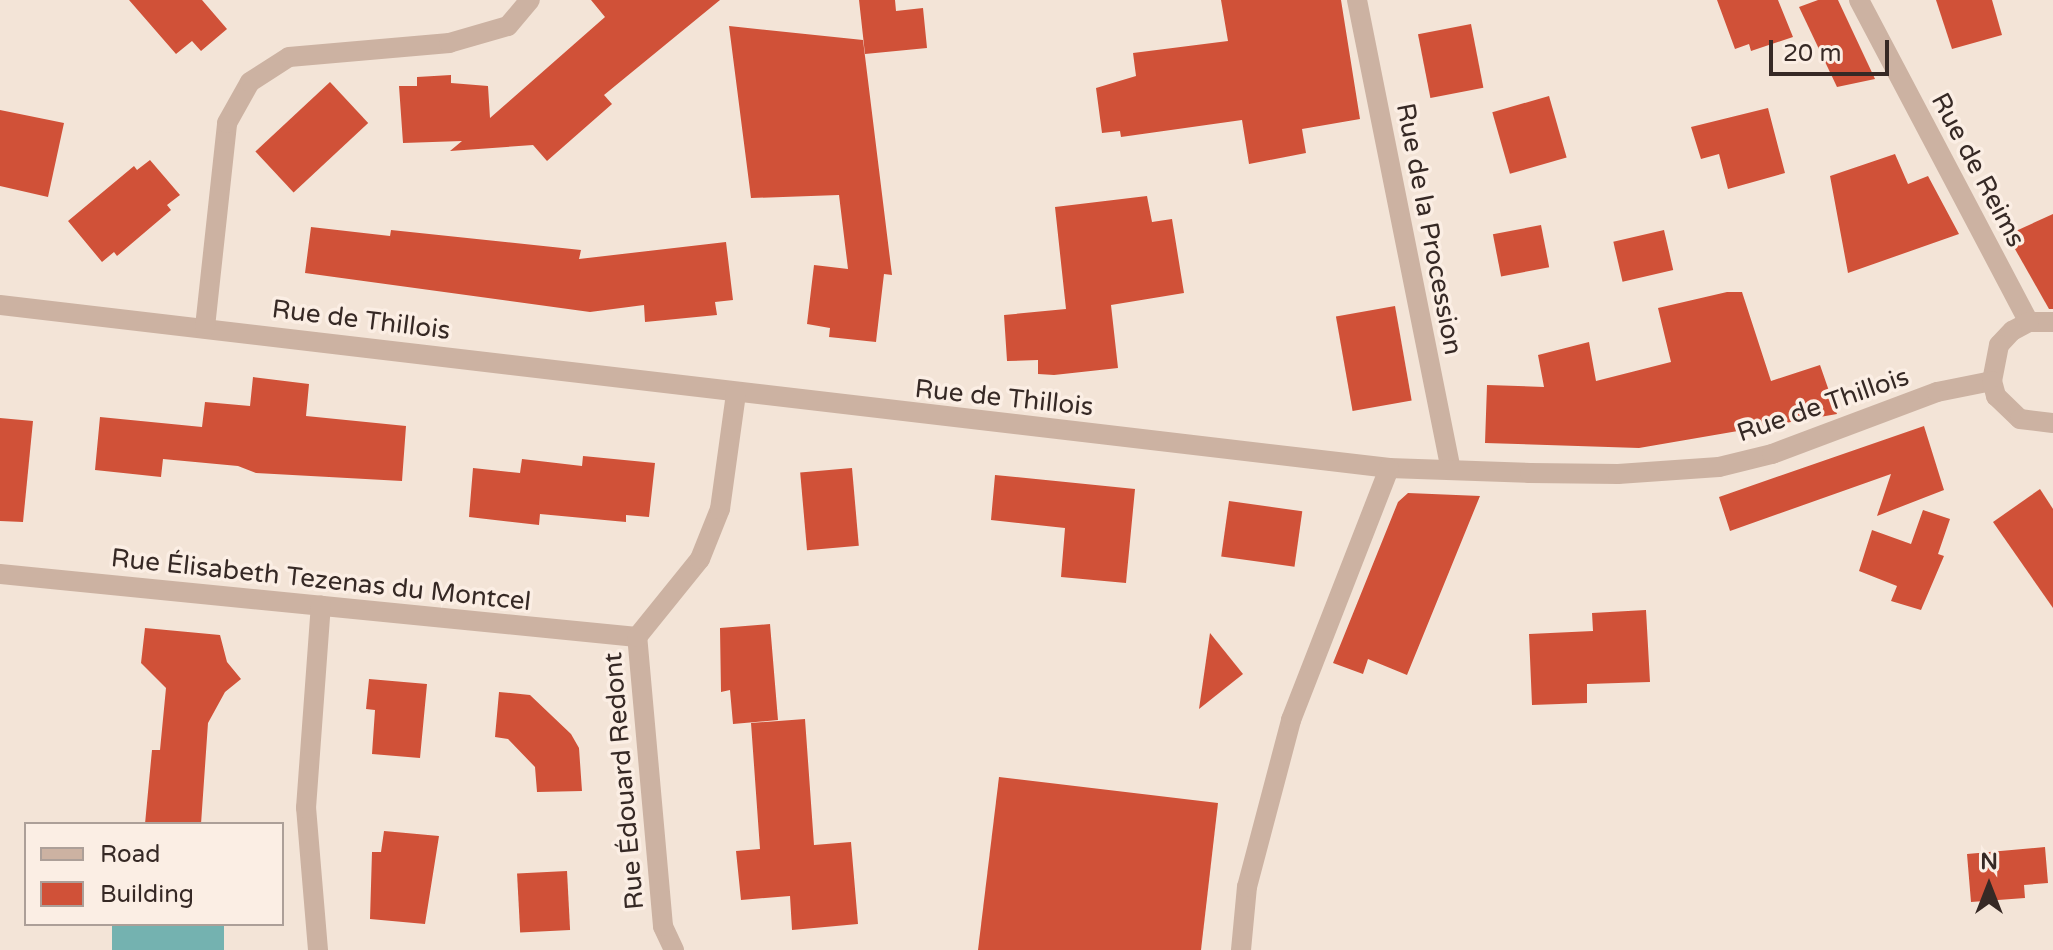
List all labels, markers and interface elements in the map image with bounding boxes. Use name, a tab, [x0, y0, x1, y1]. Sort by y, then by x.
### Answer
scale bar	[1773, 24, 1893, 74]
text: 20 m	[1783, 39, 1841, 68]
street label: Rue de Reims	[1924, 88, 2032, 252]
street label: Rue de la Procession	[1389, 101, 1469, 357]
street label: Rue de Thillois	[270, 294, 452, 346]
street label: Rue de Thillois	[1733, 361, 1913, 449]
street label: Rue de Thillois	[913, 373, 1095, 423]
street label: Rue Élisabeth Tezenas du Montcel	[109, 542, 533, 618]
street label: Rue Édouard Redont	[597, 651, 651, 911]
legend	[24, 822, 284, 926]
text: Road	[100, 840, 160, 869]
north arrow	[1949, 846, 2029, 926]
text: N	[1980, 849, 1998, 875]
text: Building	[100, 880, 194, 909]

